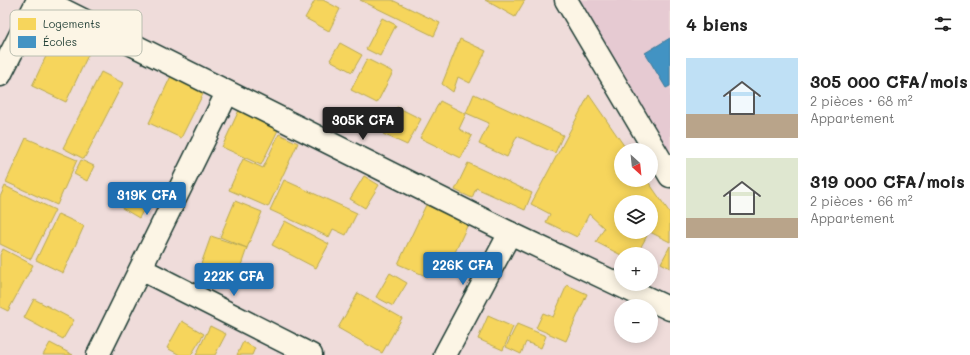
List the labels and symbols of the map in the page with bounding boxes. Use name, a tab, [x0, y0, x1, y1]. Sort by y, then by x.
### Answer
legend	[10, 10, 142, 56]
text: Logements	[43, 16, 100, 31]
text: Écoles	[43, 34, 77, 49]
pin: 305K CFA	[322, 107, 404, 141]
north arrow	[614, 143, 658, 187]
pin: 319K CFA	[106, 182, 188, 216]
pin: 226K CFA	[422, 252, 504, 286]
pin: 222K CFA	[193, 263, 275, 297]

